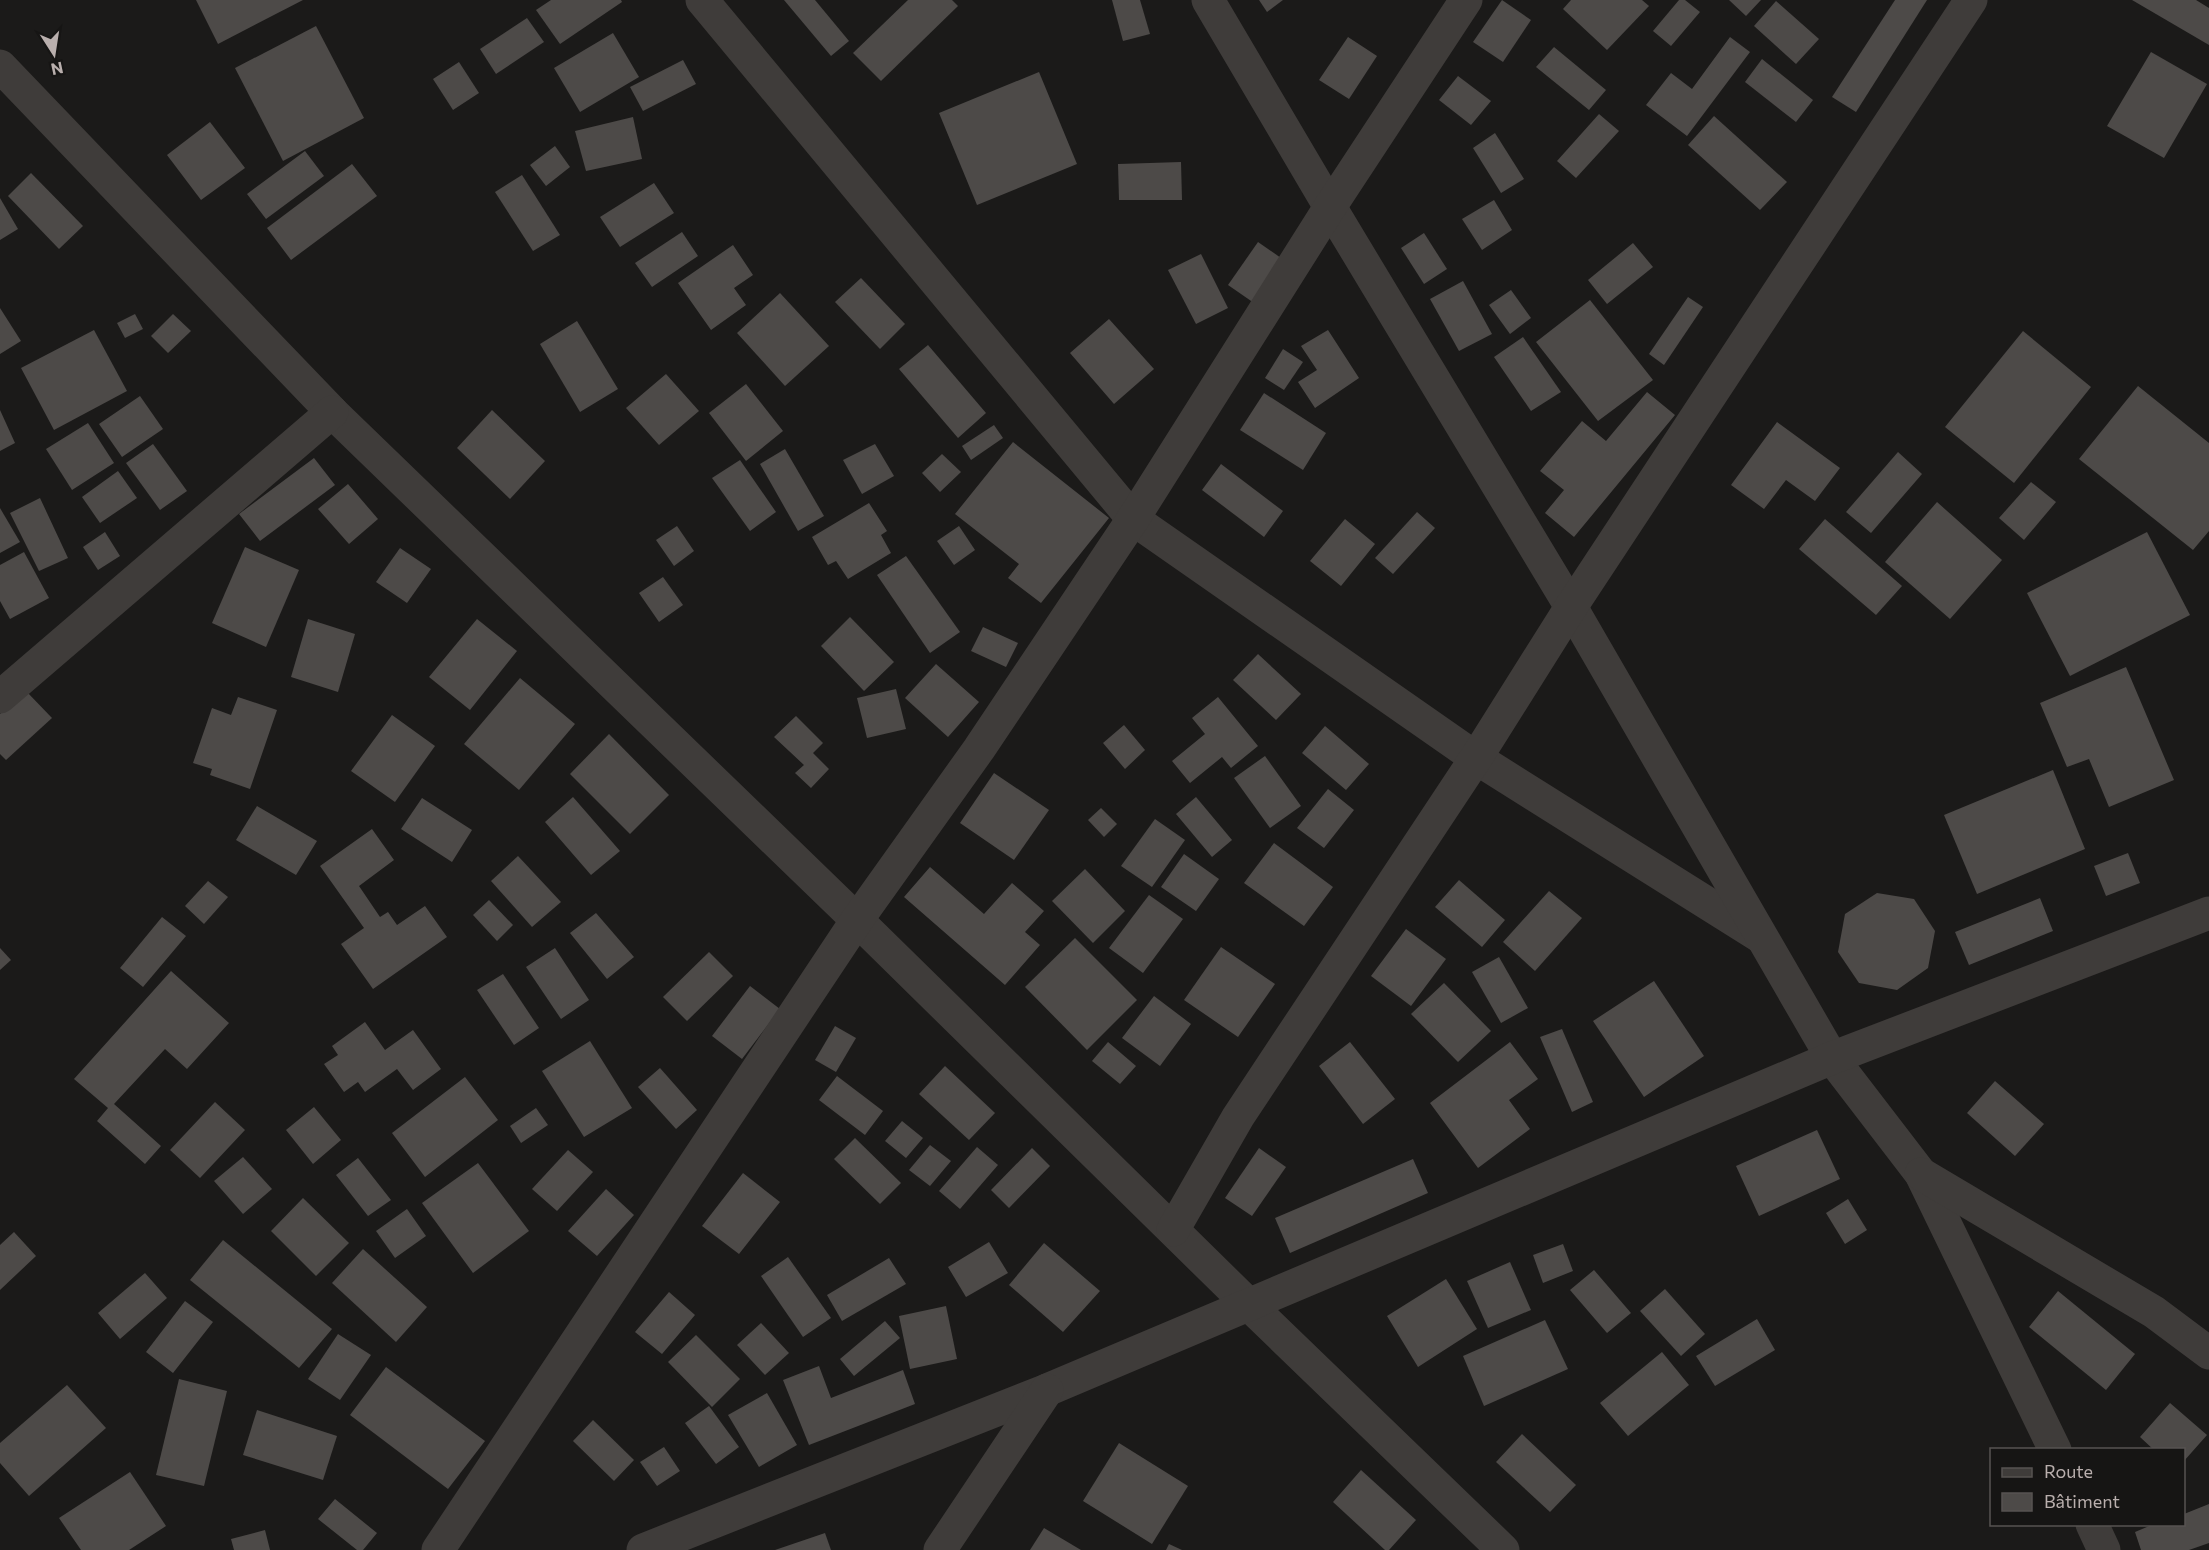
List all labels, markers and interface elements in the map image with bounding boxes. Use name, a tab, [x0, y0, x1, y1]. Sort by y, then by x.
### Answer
north arrow	[24, 24, 84, 84]
text: N	[49, 59, 65, 80]
legend	[1990, 1448, 2185, 1526]
text: Route	[2044, 1460, 2093, 1482]
text: Bâtiment	[2044, 1490, 2120, 1512]

